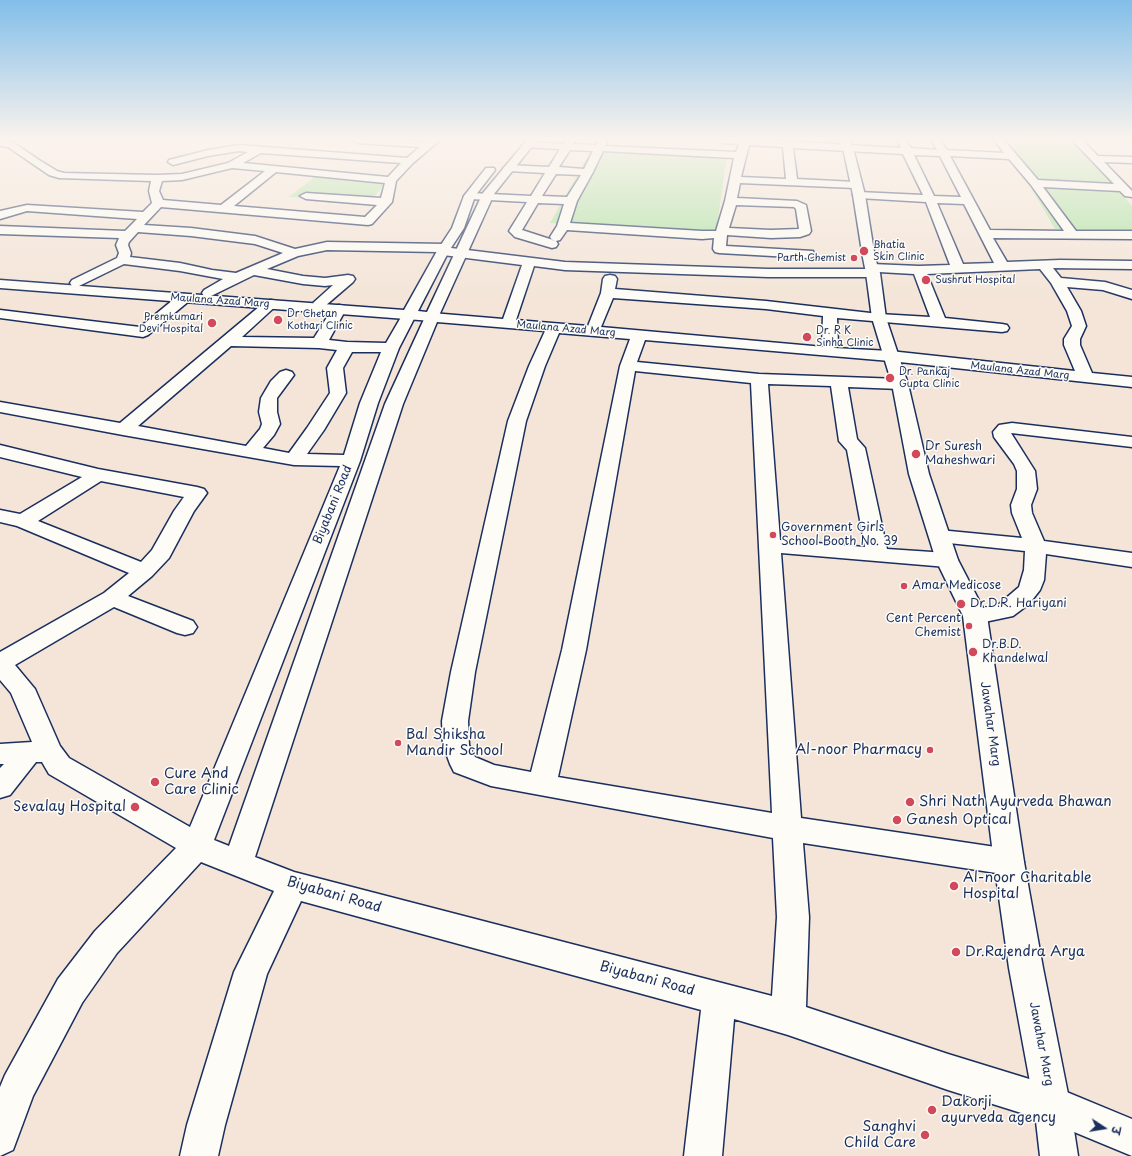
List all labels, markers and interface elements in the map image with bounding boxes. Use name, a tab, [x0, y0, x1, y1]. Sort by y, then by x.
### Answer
place label: Bhatia Skin Clinic	[873, 239, 924, 262]
marker: Bhatia Skin Clinic	[858, 245, 870, 257]
place label: Parth Chemist	[777, 252, 846, 264]
marker: Parth Chemist	[849, 253, 859, 263]
marker: Sushrut Hospital	[920, 274, 932, 286]
place label: Sushrut Hospital	[935, 274, 1015, 286]
street label: Maulana Azad Marg	[170, 292, 270, 310]
place label: Dr Chetan Kothari Clinic	[287, 308, 353, 332]
place label: Premkumari Devi Hospital	[139, 311, 203, 334]
marker: Dr Chetan Kothari Clinic	[272, 314, 284, 326]
marker: Premkumari Devi Hospital	[206, 317, 218, 329]
street label: Maulana Azad Marg	[516, 319, 616, 339]
place label: Dr. R K Sinha Clinic	[816, 325, 873, 348]
marker: Dr. R K Sinha Clinic	[801, 331, 813, 343]
street label: Maulana Azad Marg	[970, 360, 1070, 382]
place label: Dr. Pankaj Gupta Clinic	[899, 366, 959, 390]
marker: Dr. Pankaj Gupta Clinic	[884, 372, 896, 384]
place label: Dr Suresh Maheshwari	[925, 440, 995, 468]
marker: Dr Suresh Maheshwari	[910, 448, 922, 460]
street label: Biyabani Road	[311, 463, 355, 547]
place label: Government Girls School Booth No. 39	[781, 521, 898, 549]
marker: Government Girls School Booth No. 39	[768, 530, 778, 540]
place label: Amar Medicose	[912, 579, 1001, 593]
marker: Amar Medicose	[899, 581, 909, 591]
place label: Dr.D.R. Hariyani	[970, 597, 1067, 611]
marker: Dr.D.R. Hariyani	[955, 598, 967, 610]
place label: Cent Percent Chemist	[886, 612, 961, 640]
marker: Cent Percent Chemist	[964, 621, 974, 631]
place label: Dr.B.D. Khandelwal	[982, 638, 1048, 666]
marker: Dr.B.D. Khandelwal	[967, 646, 979, 658]
street label: Jawahar Marg	[977, 681, 1003, 767]
place label: Bal Shiksha Mandir School	[406, 727, 503, 760]
marker: Bal Shiksha Mandir School	[393, 738, 403, 748]
place label: Al-noor Pharmacy	[795, 742, 922, 758]
marker: Al-noor Pharmacy	[925, 745, 935, 755]
place label: Cure And Care Clinic	[164, 766, 239, 798]
marker: Cure And Care Clinic	[149, 776, 161, 788]
place label: Shri Nath Ayurveda Bhawan	[919, 794, 1112, 810]
marker: Shri Nath Ayurveda Bhawan	[904, 796, 916, 808]
place label: Sevalay Hospital	[13, 799, 126, 815]
marker: Sevalay Hospital	[129, 801, 141, 813]
place label: Ganesh Optical	[906, 812, 1012, 828]
marker: Ganesh Optical	[891, 814, 903, 826]
place label: Al-noor Charitable Hospital	[963, 870, 1092, 902]
street label: Biyabani Road	[285, 873, 383, 917]
marker: Al-noor Charitable Hospital	[948, 880, 960, 892]
place label: Dr.Rajendra Arya	[965, 944, 1085, 960]
marker: Dr.Rajendra Arya	[950, 946, 962, 958]
street label: Biyabani Road	[598, 958, 696, 1000]
street label: Jawahar Marg	[1026, 1001, 1056, 1087]
place label: Dakorji ayurveda agency	[941, 1094, 1056, 1126]
marker: Dakorji ayurveda agency	[926, 1104, 938, 1116]
north arrow	[1084, 1108, 1124, 1148]
place label: Sanghvi Child Care	[844, 1119, 916, 1152]
text: उ	[1107, 1125, 1125, 1136]
marker: Sanghvi Child Care	[919, 1129, 931, 1141]

